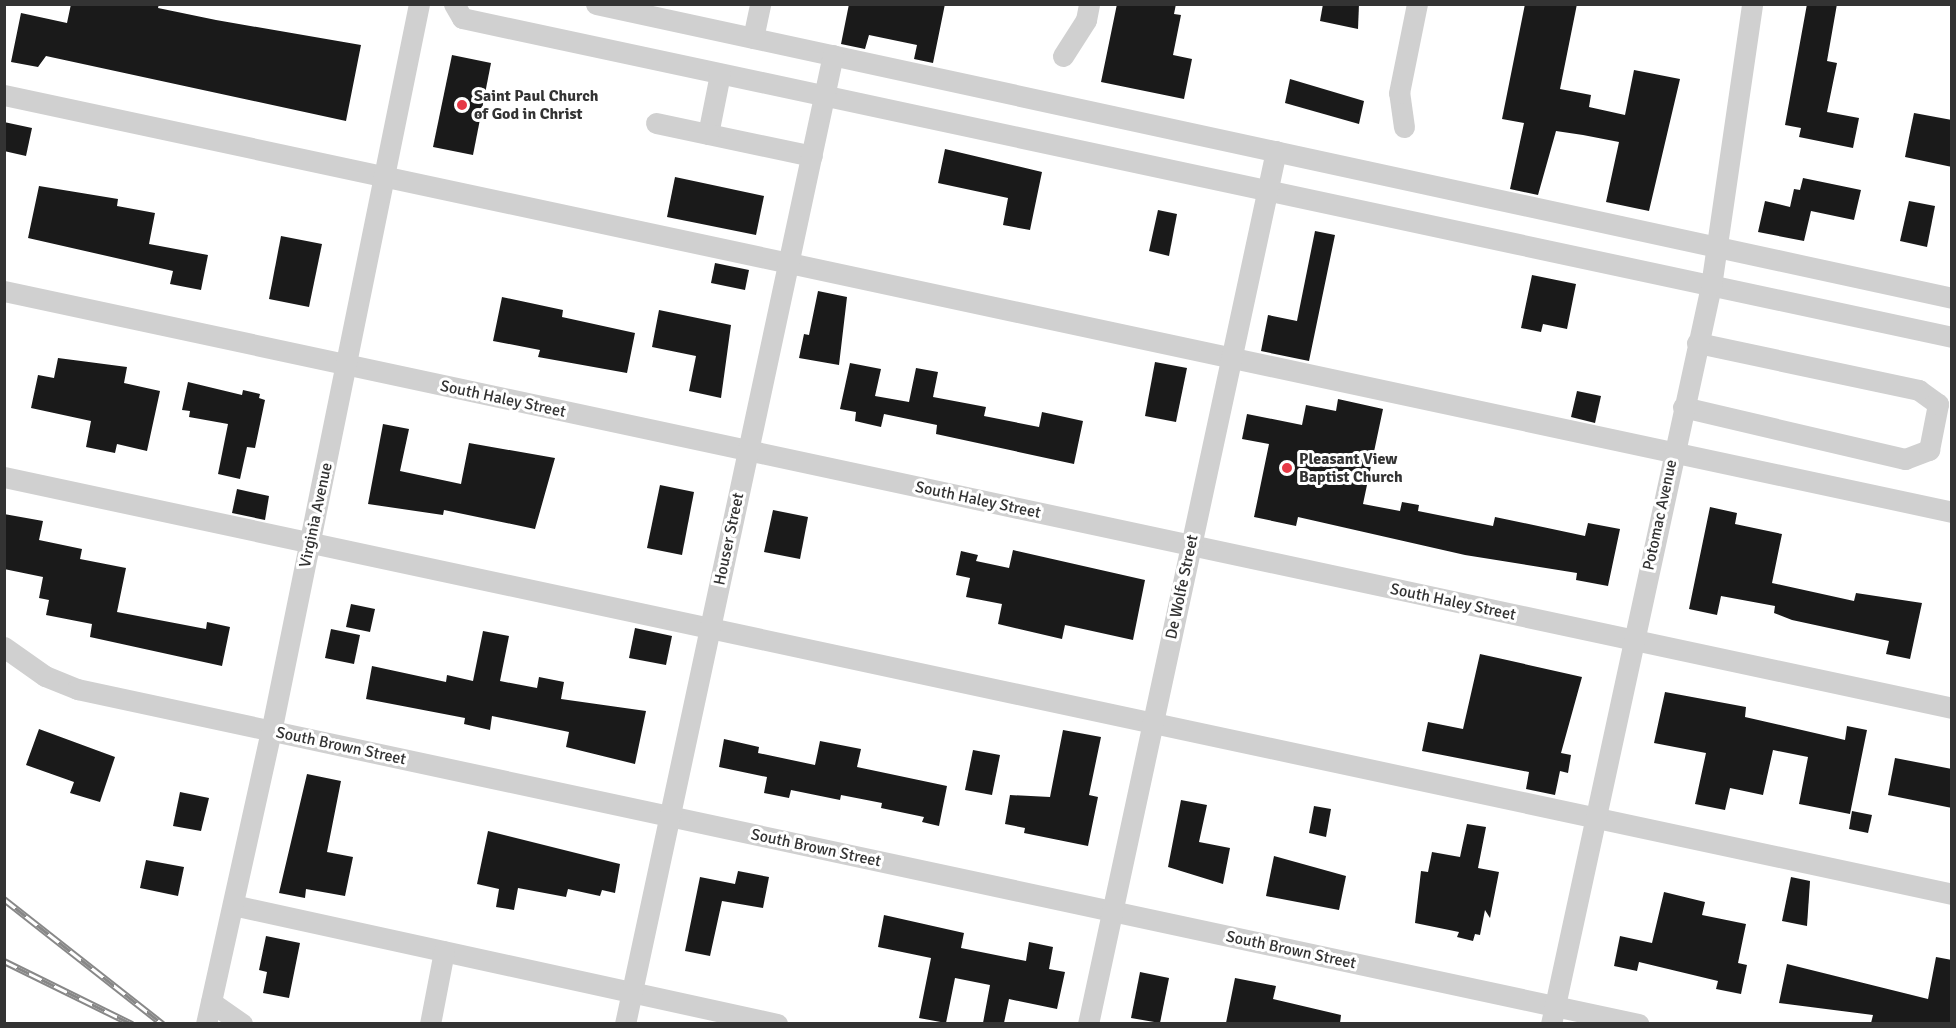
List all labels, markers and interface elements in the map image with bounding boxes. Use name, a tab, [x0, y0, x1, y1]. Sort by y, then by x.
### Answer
place label: Saint Paul Church of God in Christ	[474, 86, 598, 124]
marker: Saint Paul Church of God in Christ	[455, 98, 469, 112]
street label: South Haley Street	[439, 376, 567, 422]
place label: Pleasant View Baptist Church	[1299, 449, 1403, 487]
street label: Potomac Avenue	[1639, 458, 1681, 572]
street label: Virginia Avenue	[296, 461, 336, 569]
marker: Pleasant View Baptist Church	[1280, 461, 1294, 475]
street label: South Haley Street	[914, 477, 1042, 523]
street label: Houser Street	[710, 491, 748, 587]
street label: De Wolfe Street	[1162, 533, 1202, 641]
street label: South Haley Street	[1389, 579, 1517, 625]
street label: South Brown Street	[274, 723, 408, 769]
street label: South Brown Street	[749, 825, 883, 871]
street label: South Brown Street	[1224, 927, 1358, 973]

